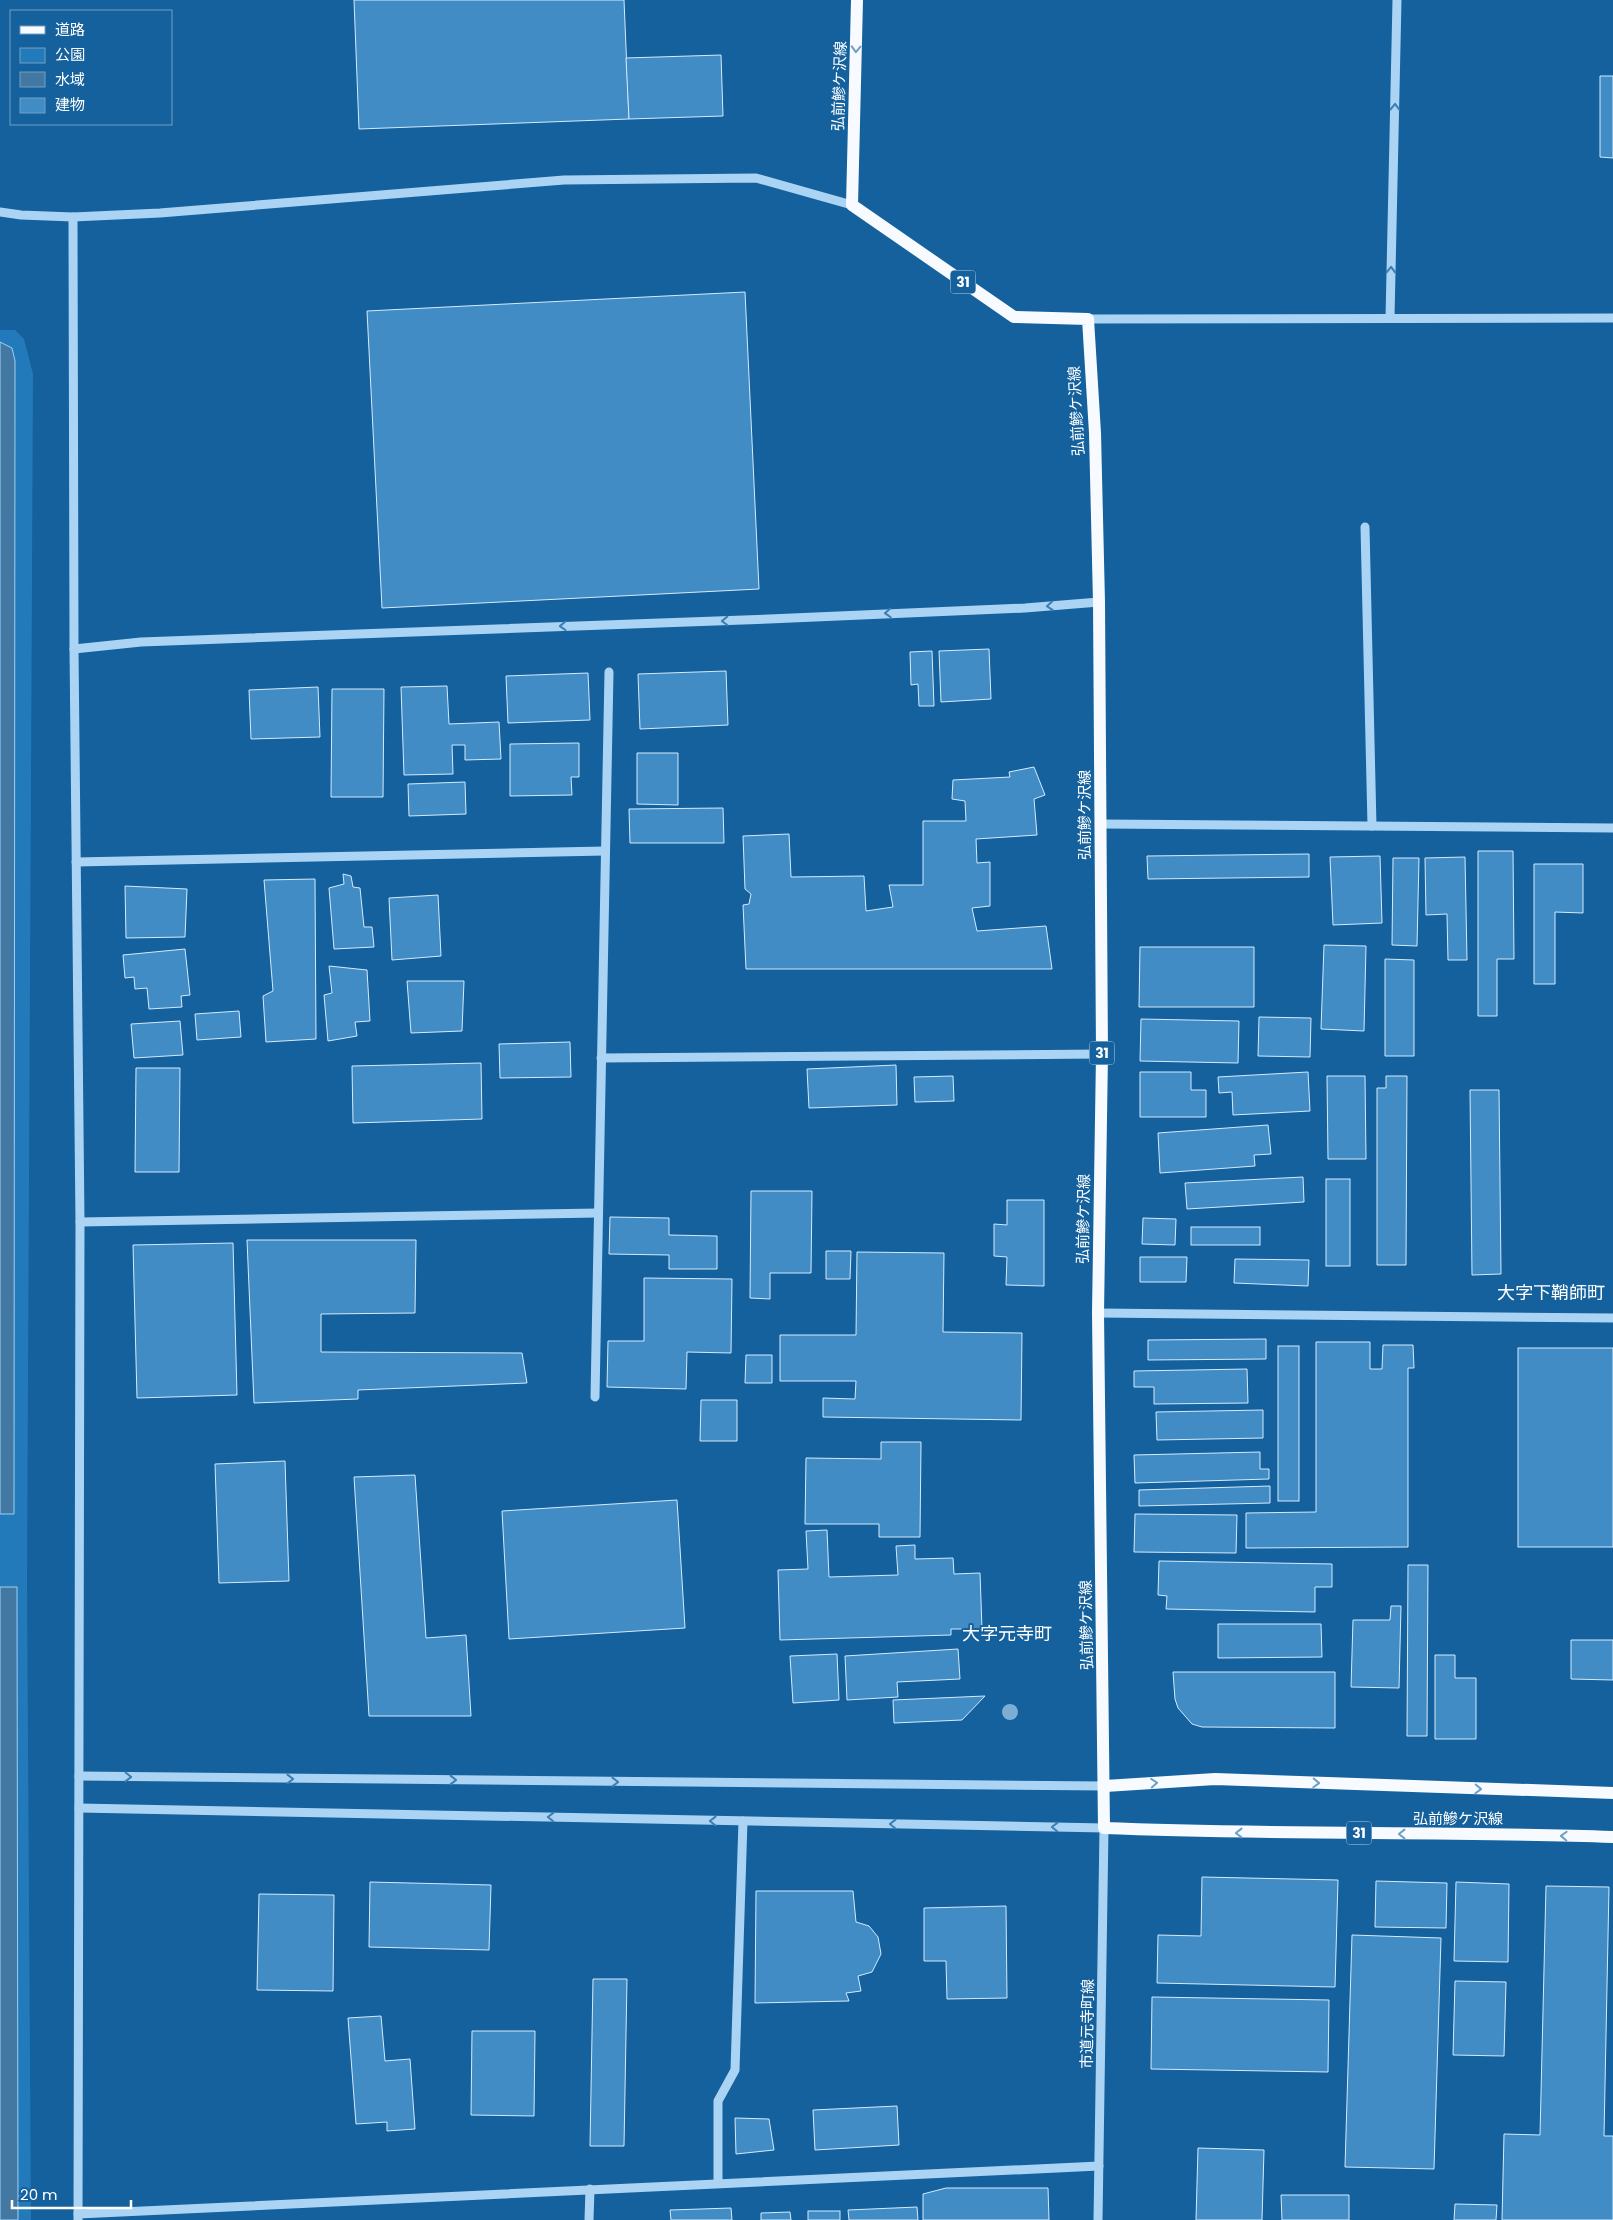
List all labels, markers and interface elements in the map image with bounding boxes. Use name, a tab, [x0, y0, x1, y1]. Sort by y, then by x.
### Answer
legend	[10, 10, 172, 125]
text: 道路	[55, 19, 85, 40]
street label: 弘前鰺ケ沢線	[827, 41, 851, 131]
text: 公園	[55, 44, 85, 65]
one-way arrow	[851, 45, 861, 53]
text: 水域	[55, 69, 85, 90]
text: 建物	[55, 94, 85, 115]
one-way arrow	[1389, 103, 1400, 111]
one-way arrow	[1386, 265, 1397, 273]
road number: 31	[950, 270, 976, 294]
street label: 弘前鰺ケ沢線	[1063, 366, 1089, 456]
one-way arrow	[1046, 601, 1054, 612]
one-way arrow	[883, 608, 891, 619]
one-way arrow	[721, 615, 729, 626]
one-way arrow	[559, 621, 567, 632]
street label: 弘前鰺ケ沢線	[1074, 770, 1095, 860]
road number: 31	[1090, 1042, 1114, 1064]
street label: 弘前鰺ケ沢線	[1072, 1174, 1094, 1264]
district label: 大字下鞘師町	[1497, 1280, 1605, 1305]
street label: 弘前鰺ケ沢線	[1075, 1580, 1097, 1670]
district label: 大字元寺町	[962, 1621, 1052, 1646]
one-way arrow	[124, 1772, 132, 1782]
one-way arrow	[286, 1774, 294, 1784]
one-way arrow	[449, 1775, 457, 1785]
one-way arrow	[612, 1777, 619, 1787]
one-way arrow	[1150, 1778, 1158, 1789]
one-way arrow	[1312, 1778, 1320, 1788]
one-way arrow	[1475, 1784, 1483, 1795]
street label: 弘前鰺ケ沢線	[1413, 1808, 1503, 1829]
one-way arrow	[546, 1812, 554, 1823]
one-way arrow	[709, 1816, 716, 1826]
one-way arrow	[889, 1819, 896, 1829]
one-way arrow	[1051, 1822, 1059, 1832]
road number: 31	[1346, 1822, 1372, 1845]
one-way arrow	[1235, 1828, 1243, 1838]
one-way arrow	[1398, 1829, 1406, 1839]
one-way arrow	[1560, 1830, 1568, 1841]
street label: 市道元寺町線	[1076, 1979, 1098, 2069]
scale bar	[12, 2178, 131, 2210]
text: 20 m	[20, 2184, 58, 2205]

